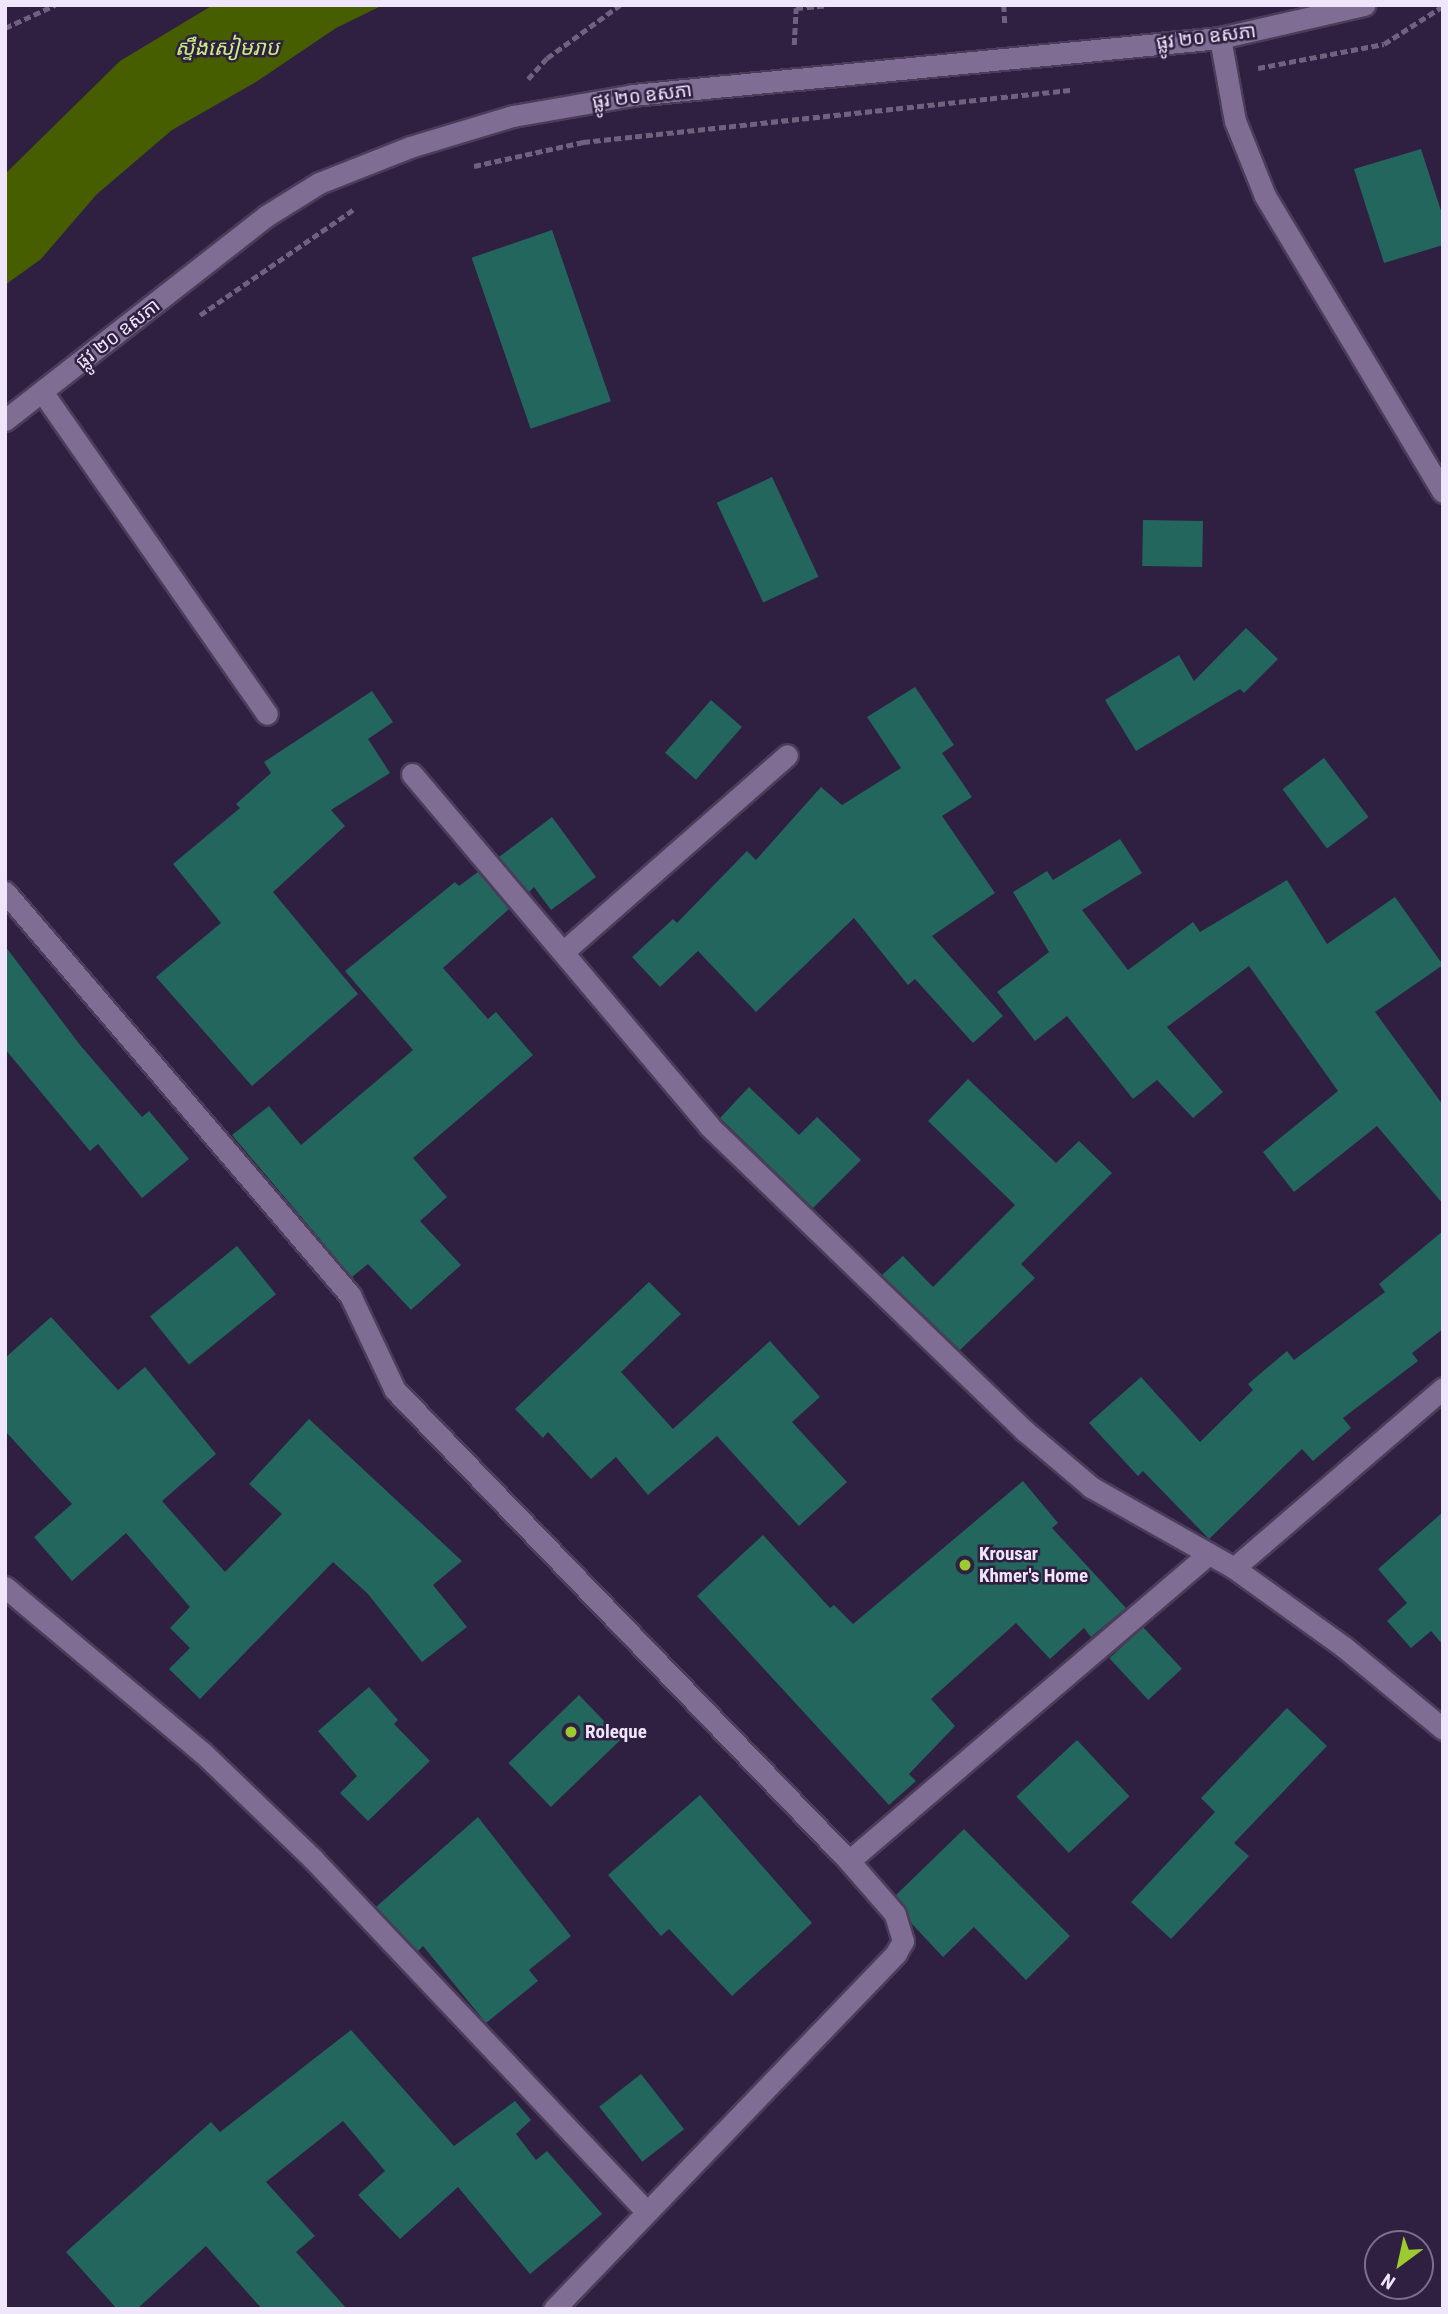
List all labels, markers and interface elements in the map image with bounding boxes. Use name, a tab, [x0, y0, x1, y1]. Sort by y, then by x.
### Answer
street label: ផ្លូវ ២០ ឧសភា	[1155, 20, 1257, 54]
water label: ស្ទឹងសៀមរាប	[175, 35, 279, 61]
street label: ផ្លូវ ២០ ឧសភា	[591, 79, 693, 113]
street label: ផ្លូវ ២០ ឧសភា	[71, 294, 165, 374]
place label: Krousar Khmer's Home	[979, 1543, 1088, 1587]
marker: Krousar Khmer's Home	[957, 1557, 973, 1573]
place label: Roleque	[585, 1721, 647, 1743]
marker: Roleque	[563, 1724, 579, 1740]
north arrow	[1364, 2230, 1434, 2300]
text: N	[1377, 2269, 1400, 2294]

